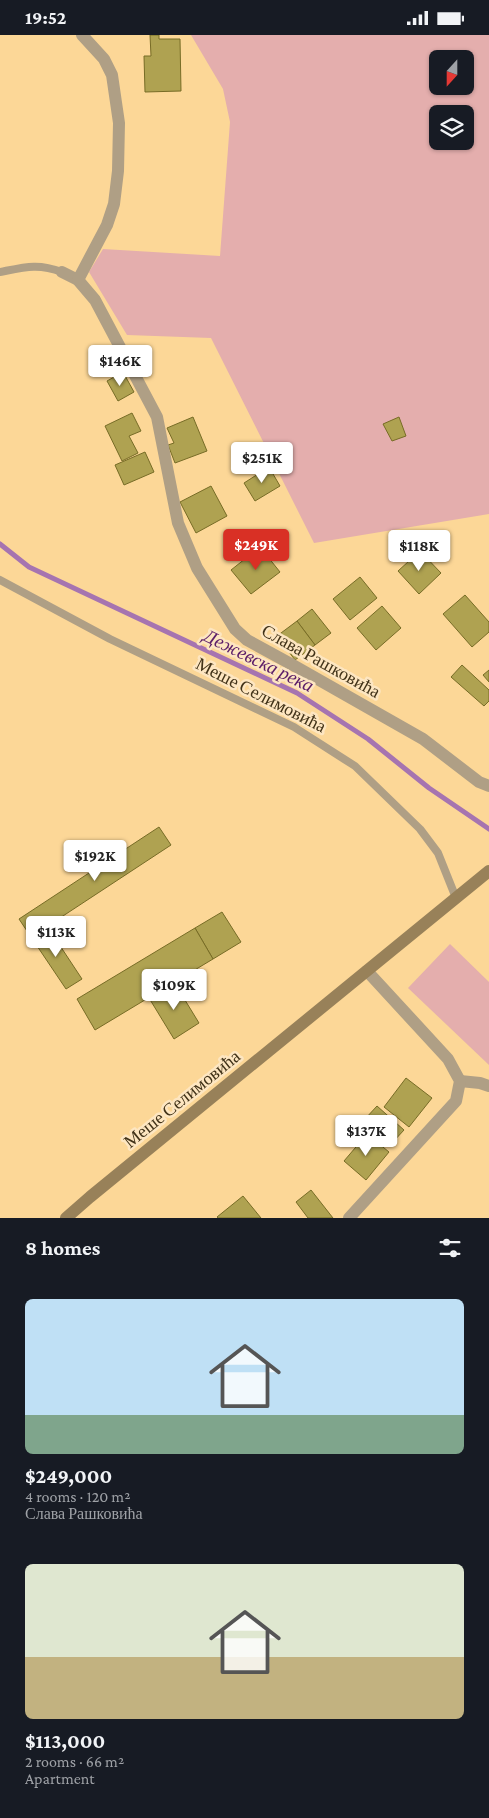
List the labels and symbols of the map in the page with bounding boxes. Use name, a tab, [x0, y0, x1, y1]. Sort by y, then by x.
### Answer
north arrow	[429, 50, 474, 95]
pin: $146K	[85, 345, 155, 387]
pin: $251K	[227, 441, 297, 484]
pin: $249K	[221, 529, 291, 571]
pin: $118K	[384, 529, 454, 572]
street label: Слава Рашковића	[258, 620, 384, 702]
water label: Дежевска река	[199, 624, 317, 696]
street label: Меше Селимовића	[193, 654, 329, 736]
pin: $192K	[60, 839, 130, 882]
pin: $113K	[21, 915, 91, 958]
pin: $109K	[139, 969, 209, 1011]
street label: Меше Селимовића	[120, 1046, 244, 1152]
pin: $137K	[331, 1115, 401, 1157]

